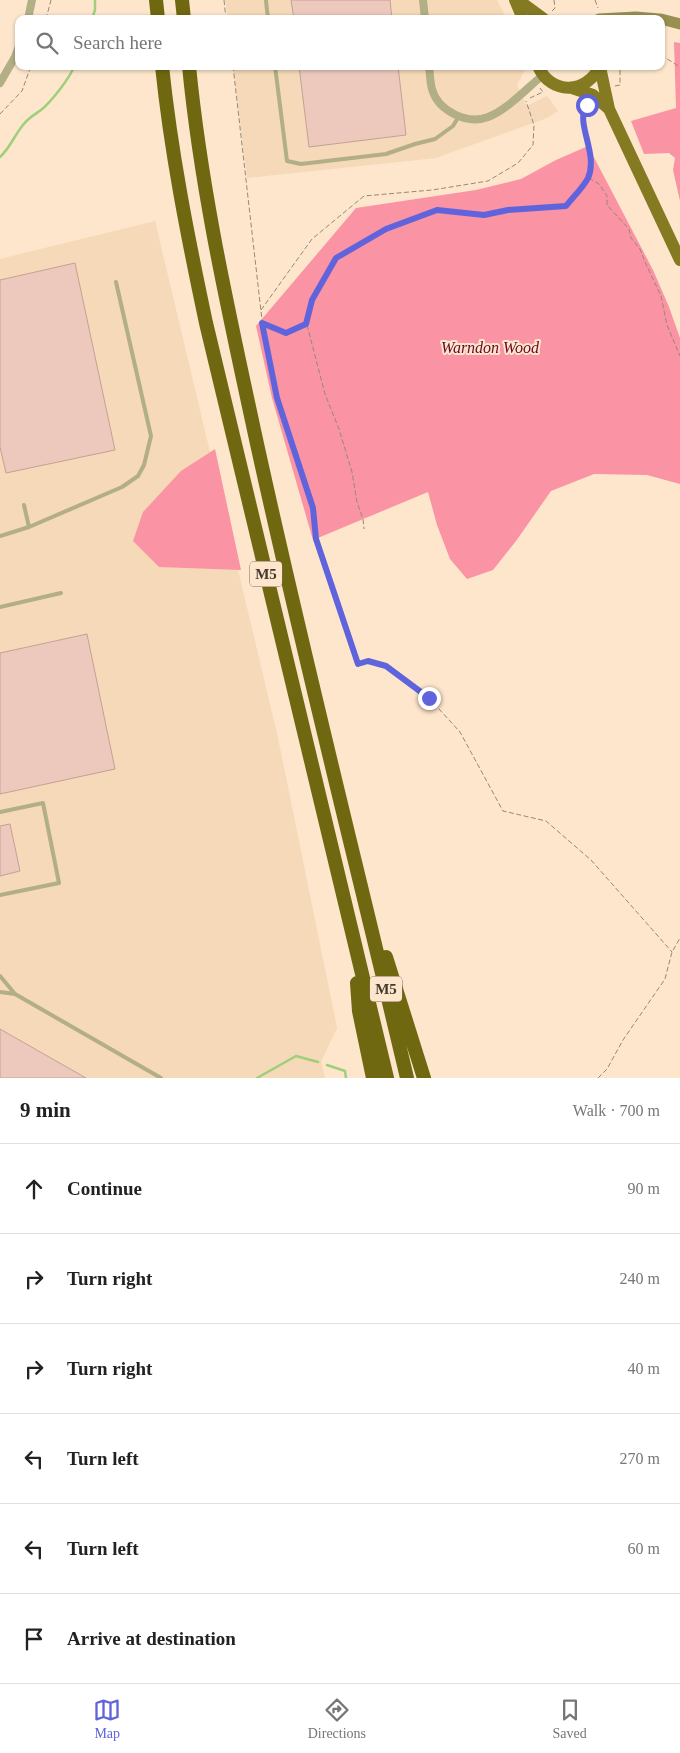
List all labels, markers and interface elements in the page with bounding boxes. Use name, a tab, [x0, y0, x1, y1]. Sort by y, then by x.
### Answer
search box	[15, 15, 665, 70]
icon: search	[33, 29, 61, 57]
text: Search here	[73, 32, 162, 53]
route start	[576, 94, 599, 117]
park label: Warndon Wood	[441, 339, 540, 356]
road number: M5	[250, 562, 282, 586]
route end	[418, 687, 441, 710]
road number: M5	[370, 976, 402, 1002]
text: 9 min	[20, 1098, 71, 1122]
text: Walk · 700 m	[573, 1102, 660, 1119]
icon: ahead	[20, 1175, 48, 1203]
text: Continue	[67, 1178, 142, 1199]
text: 90 m	[628, 1180, 660, 1197]
icon: right	[20, 1265, 48, 1293]
text: Turn right	[67, 1268, 152, 1289]
text: 240 m	[620, 1270, 660, 1287]
icon: right	[20, 1355, 48, 1383]
text: Turn right	[67, 1358, 152, 1379]
text: 40 m	[628, 1360, 660, 1377]
icon: left	[20, 1445, 48, 1473]
text: Turn left	[67, 1448, 139, 1469]
text: 270 m	[620, 1450, 660, 1467]
icon: left	[20, 1535, 48, 1563]
text: Turn left	[67, 1538, 139, 1559]
text: 60 m	[628, 1540, 660, 1557]
icon: arrive	[20, 1625, 48, 1653]
text: Arrive at destination	[67, 1628, 236, 1649]
tab: Map	[93, 1696, 121, 1742]
tab: Directions	[308, 1696, 366, 1742]
tab: Saved	[553, 1696, 587, 1742]

